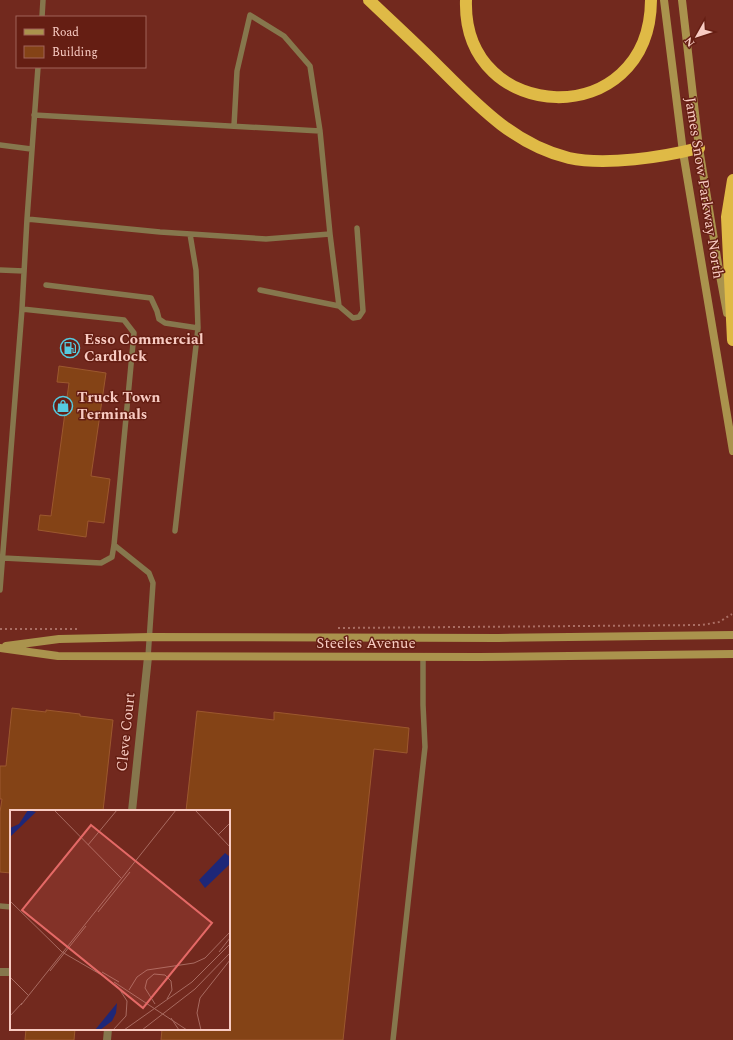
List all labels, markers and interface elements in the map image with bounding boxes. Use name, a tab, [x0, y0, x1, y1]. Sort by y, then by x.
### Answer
legend	[16, 16, 146, 68]
north arrow	[677, 16, 717, 56]
text: Road	[52, 23, 79, 42]
text: N	[680, 33, 699, 51]
text: Building	[52, 43, 98, 62]
street label: James Snow Parkway North	[678, 96, 730, 281]
place label: Esso Commercial Cardlock	[84, 328, 204, 368]
fuel station icon: Esso Commercial Cardlock	[59, 337, 81, 359]
place label: Truck Town Terminals	[77, 386, 160, 426]
shop icon: Truck Town Terminals	[52, 395, 74, 417]
street label: Steeles Avenue	[316, 632, 416, 655]
street label: Cleve Court	[110, 691, 142, 773]
inset map	[10, 810, 230, 1030]

